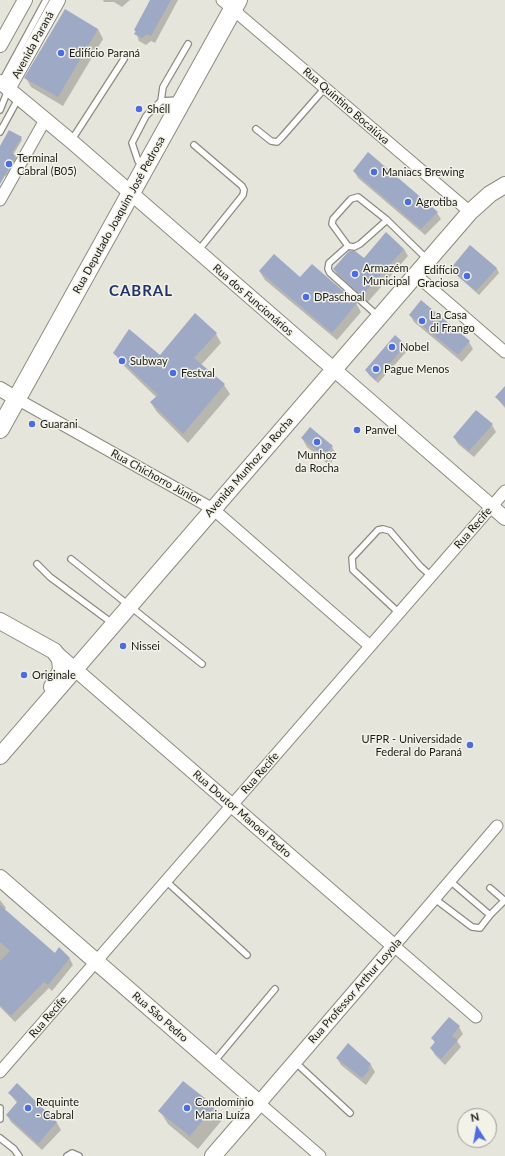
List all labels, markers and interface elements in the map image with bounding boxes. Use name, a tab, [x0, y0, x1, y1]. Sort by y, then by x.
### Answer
street label: Avenida Paraná	[9, 9, 57, 81]
place label: Edifício Paraná	[69, 46, 140, 60]
marker: Edifício Paraná	[56, 48, 66, 58]
street label: Rua Quintino Bocaiúva	[300, 65, 392, 147]
place label: Shell	[147, 102, 170, 116]
marker: Shell	[134, 104, 144, 114]
street label: Rua Deputado Joaquim José Pedrosa	[70, 134, 168, 296]
place label: Terminal Cabral (B05)	[17, 151, 77, 177]
marker: Terminal Cabral (B05)	[4, 159, 14, 169]
place label: Maniacs Brewing	[382, 165, 464, 179]
marker: Maniacs Brewing	[369, 167, 379, 177]
place label: Agrotiba	[416, 195, 457, 209]
marker: Agrotiba	[403, 197, 413, 207]
street label: Rua dos Funcionários	[210, 261, 296, 339]
place label: Armazém Municipal	[363, 261, 410, 287]
place label: Edifício Graciosa	[417, 263, 459, 289]
marker: Armazém Municipal	[350, 269, 360, 279]
marker: Edifício Graciosa	[462, 271, 472, 281]
district label: CABRAL	[109, 282, 173, 300]
place label: DPaschoal	[314, 290, 365, 304]
marker: DPaschoal	[301, 292, 311, 302]
place label: La Casa di Frango	[430, 308, 475, 334]
marker: La Casa di Frango	[417, 316, 427, 326]
place label: Nobel	[400, 340, 429, 354]
marker: Nobel	[387, 342, 397, 352]
place label: Subway	[130, 354, 168, 368]
marker: Subway	[117, 356, 127, 366]
place label: Pague Menos	[384, 362, 449, 376]
marker: Pague Menos	[371, 364, 381, 374]
place label: Festval	[181, 366, 215, 380]
marker: Festval	[168, 368, 178, 378]
street label: Avenida Munhoz da Rocha	[202, 414, 296, 520]
place label: Guarani	[40, 417, 78, 431]
marker: Guarani	[27, 419, 37, 429]
place label: Panvel	[365, 423, 397, 437]
marker: Panvel	[352, 425, 362, 435]
marker: Munhoz da Rocha	[312, 437, 322, 447]
street label: Rua Chichorro Júnior	[108, 447, 204, 507]
place label: Munhoz da Rocha	[295, 448, 339, 474]
street label: Rua Recife	[451, 505, 495, 551]
place label: Nissei	[131, 639, 160, 653]
marker: Nissei	[118, 641, 128, 651]
place label: Originale	[32, 668, 76, 682]
marker: Originale	[19, 670, 29, 680]
place label: UFPR - Universidade Federal do Paraná	[361, 732, 462, 758]
marker: UFPR - Universidade Federal do Paraná	[465, 740, 475, 750]
street label: Rua Recife	[238, 750, 282, 796]
street label: Rua Doutor Manoel Pedro	[190, 768, 294, 860]
street label: Rua Professor Arthur Loyola	[306, 936, 404, 1046]
street label: Rua São Pedro	[129, 989, 191, 1045]
street label: Rua Recife	[26, 994, 70, 1040]
place label: Requinte - Cabral	[36, 1095, 79, 1121]
place label: Condomínio Maria Luíza	[195, 1095, 254, 1121]
marker: Requinte - Cabral	[23, 1103, 33, 1113]
marker: Condomínio Maria Luíza	[182, 1103, 192, 1113]
north arrow	[457, 1108, 497, 1148]
text: N	[469, 1110, 480, 1124]

